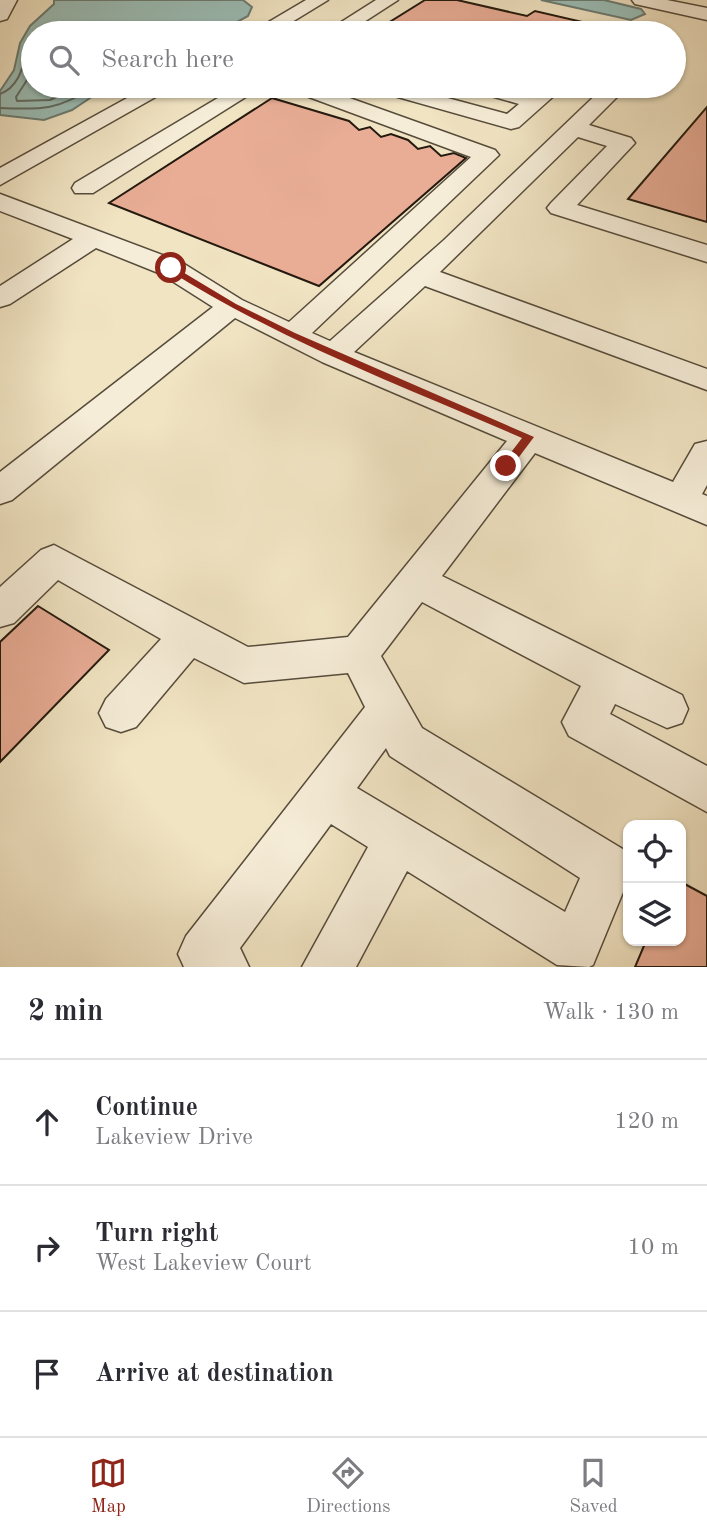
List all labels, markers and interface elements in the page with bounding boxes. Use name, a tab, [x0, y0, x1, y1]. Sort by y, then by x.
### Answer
search box	[21, 21, 686, 98]
icon: search	[45, 41, 83, 79]
text: Search here	[101, 47, 234, 73]
route start	[155, 252, 186, 283]
route end	[490, 450, 521, 481]
map controls	[623, 820, 686, 946]
button: locate	[623, 820, 686, 883]
button: layers	[623, 883, 686, 946]
text: 2 min	[28, 997, 103, 1027]
text: Walk · 130 m	[543, 1001, 679, 1024]
text: Continue	[95, 1095, 198, 1121]
icon: ahead	[28, 1103, 66, 1141]
text: 120 m	[614, 1110, 679, 1133]
text: Lakeview Drive	[95, 1126, 253, 1149]
text: Turn right	[95, 1221, 218, 1247]
icon: right	[28, 1229, 66, 1267]
text: 10 m	[628, 1236, 679, 1259]
text: West Lakeview Court	[95, 1252, 312, 1275]
icon: arrive	[28, 1355, 66, 1393]
text: Arrive at destination	[95, 1361, 334, 1387]
tab: Map	[89, 1454, 127, 1519]
tab: Directions	[306, 1454, 391, 1519]
tab: Saved	[569, 1454, 618, 1519]

